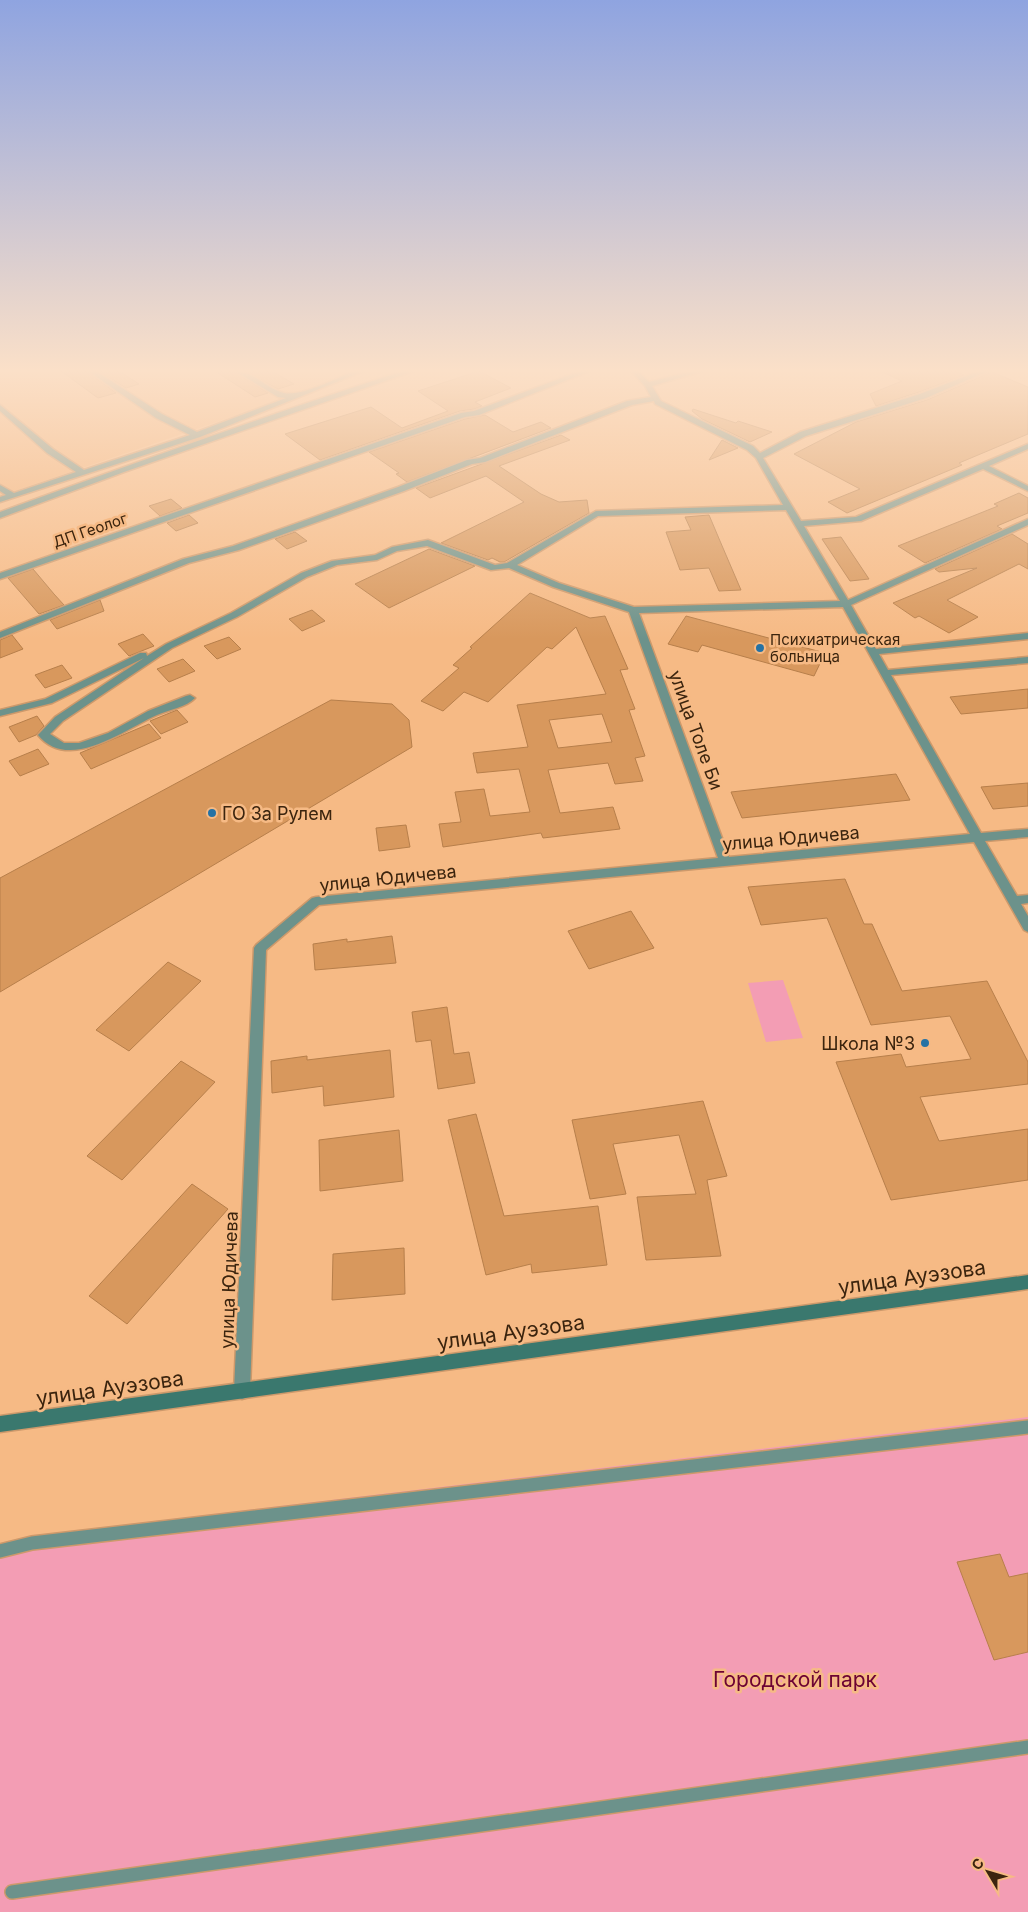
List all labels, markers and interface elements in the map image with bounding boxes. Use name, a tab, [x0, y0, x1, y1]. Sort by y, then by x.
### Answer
street label: ДП Геолог	[50, 508, 130, 552]
place label: Психиатрическая больница	[770, 630, 900, 666]
marker: Психиатрическая больница	[754, 642, 766, 654]
street label: улица Толе Би	[665, 667, 727, 793]
place label: ГО За Рулем	[222, 803, 333, 824]
marker: ГО За Рулем	[206, 807, 218, 819]
street label: улица Юдичева	[722, 822, 860, 854]
street label: улица Юдичева	[318, 860, 458, 896]
place label: Школа №3	[821, 1033, 915, 1054]
marker: Школа №3	[919, 1037, 931, 1049]
street label: улица Юдичева	[216, 1211, 242, 1349]
street label: улица Ауэзова	[837, 1254, 987, 1300]
street label: улица Ауэзова	[436, 1309, 586, 1355]
street label: улица Ауэзова	[35, 1365, 185, 1411]
park label: Городской парк	[713, 1667, 878, 1692]
north arrow	[963, 1847, 1013, 1897]
text: С	[967, 1854, 987, 1873]

